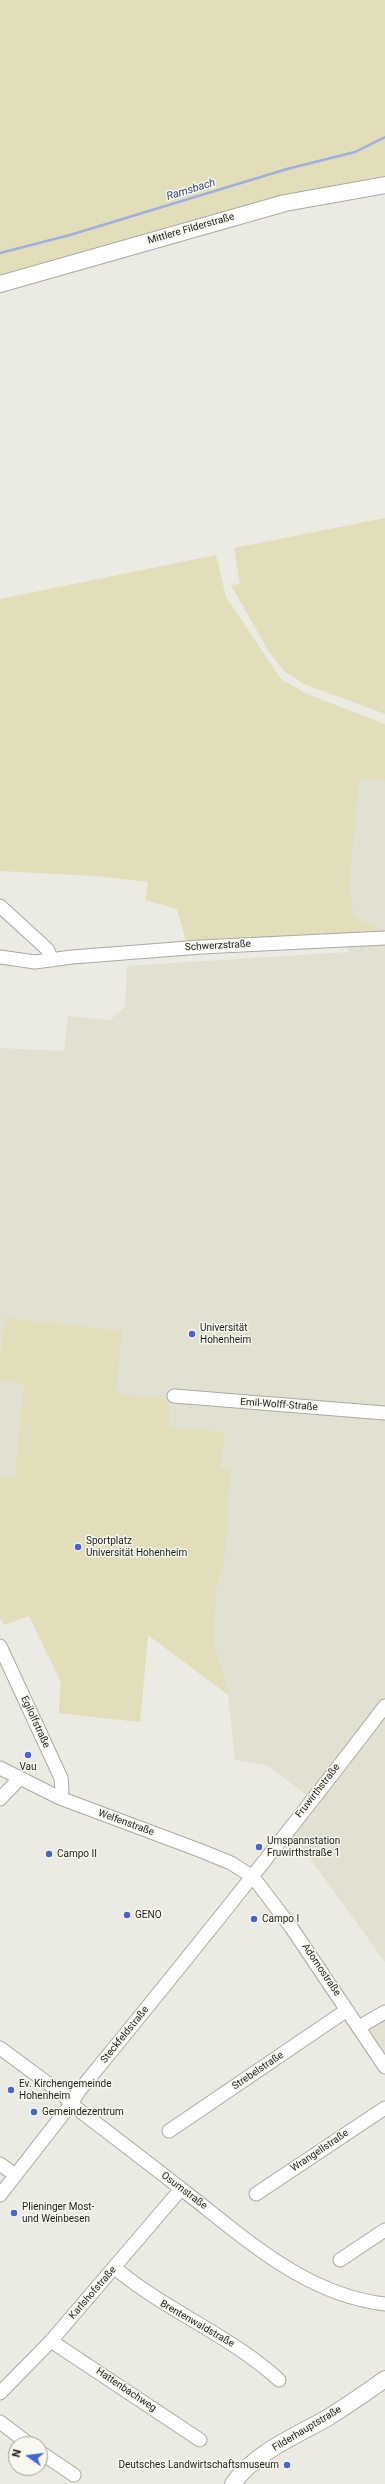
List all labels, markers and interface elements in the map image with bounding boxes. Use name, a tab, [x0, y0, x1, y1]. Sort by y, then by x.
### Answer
water label: Ramsbach	[165, 176, 217, 204]
street label: Mittlere Filderstraße	[146, 211, 236, 247]
street label: Schwerzstraße	[185, 938, 251, 954]
place label: Universität Hohenheim	[200, 1322, 251, 1346]
marker: Universität Hohenheim	[187, 1329, 197, 1339]
street label: Emil-Wolff-Straße	[240, 1396, 318, 1414]
place label: Sportplatz Universität Hohenheim	[86, 1535, 187, 1558]
marker: Sportplatz Universität Hohenheim	[73, 1542, 83, 1552]
street label: Egilolfstraße	[18, 1694, 52, 1750]
marker: Vau	[23, 1750, 33, 1760]
place label: Vau	[19, 1761, 37, 1773]
street label: Fruwirthstraße	[293, 1762, 343, 1820]
street label: Welfenstraße	[96, 1807, 156, 1839]
place label: Umspannstation Fruwirthstraße 1	[267, 1835, 340, 1858]
marker: Umspannstation Fruwirthstraße 1	[254, 1842, 264, 1852]
place label: Campo II	[57, 1848, 97, 1860]
marker: Campo II	[44, 1849, 54, 1859]
place label: GENO	[135, 1909, 162, 1921]
marker: GENO	[122, 1910, 132, 1920]
place label: Campo I	[262, 1913, 299, 1925]
marker: Campo I	[249, 1914, 259, 1924]
street label: Adornostraße	[299, 1941, 343, 1999]
street label: Steckfeldstraße	[98, 2004, 152, 2066]
street label: Strebelstraße	[230, 2049, 286, 2093]
place label: Ev. Kirchengemeinde Hohenheim	[19, 2078, 111, 2102]
marker: Ev. Kirchengemeinde Hohenheim	[6, 2085, 16, 2095]
place label: Gemeindezentrum	[42, 2106, 124, 2118]
marker: Gemeindezentrum	[29, 2107, 39, 2117]
street label: Wrangellstraße	[289, 2127, 351, 2175]
street label: Osumstraße	[159, 2170, 209, 2212]
place label: Plieninger Most- und Weinbesen	[22, 2201, 94, 2224]
marker: Plieninger Most- und Weinbesen	[9, 2208, 19, 2218]
street label: Karlshofstraße	[67, 2264, 119, 2322]
street label: Brentenwaldstraße	[158, 2298, 236, 2350]
street label: Hattenbachweg	[94, 2365, 158, 2415]
street label: Filderhauptstraße	[270, 2404, 344, 2454]
north arrow	[8, 2436, 48, 2476]
text: N	[10, 2448, 24, 2459]
place label: Deutsches Landwirtschaftsmuseum	[118, 2459, 279, 2471]
marker: Deutsches Landwirtschaftsmuseum	[282, 2460, 292, 2470]

